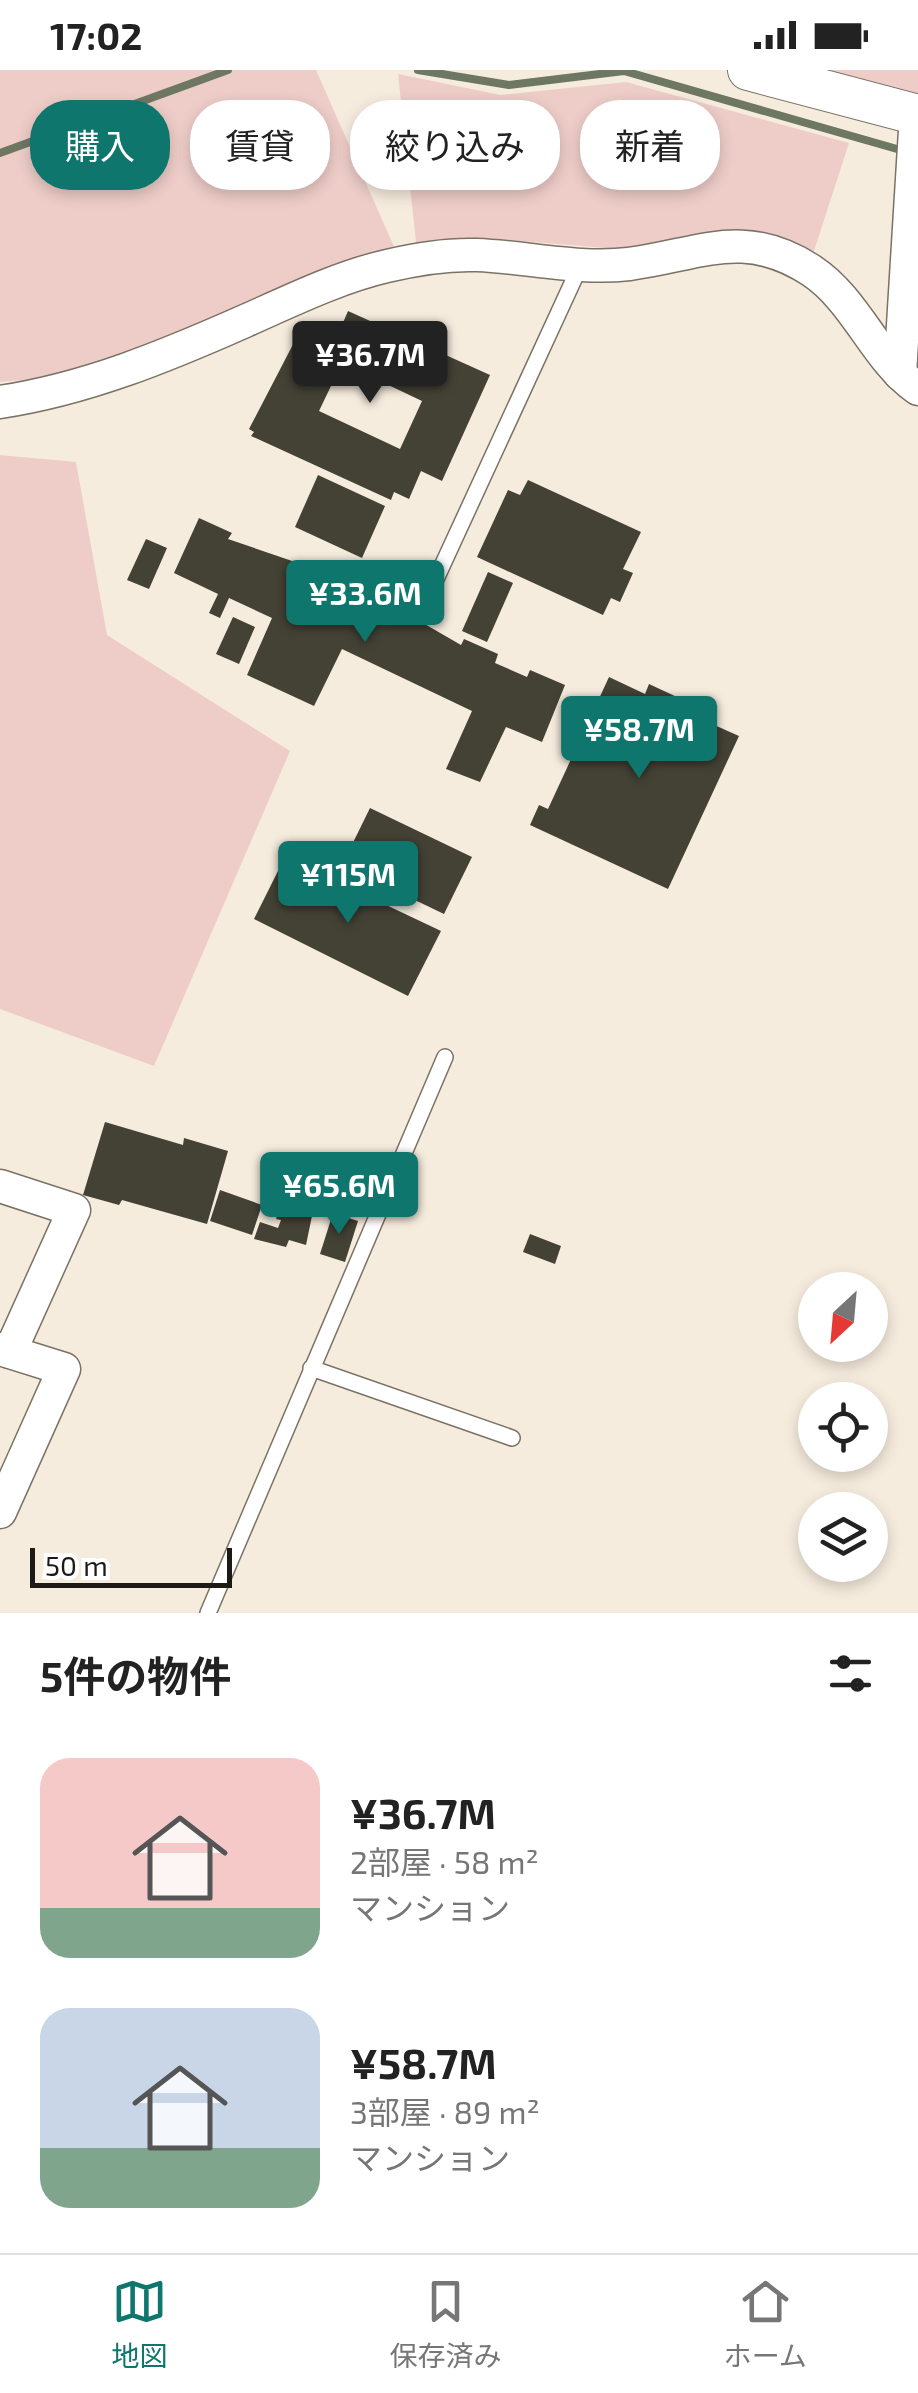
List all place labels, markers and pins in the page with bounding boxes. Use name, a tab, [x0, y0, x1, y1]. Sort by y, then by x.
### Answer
pin: ¥36.7M	[289, 321, 451, 406]
pin: ¥33.6M	[284, 560, 446, 645]
pin: ¥58.7M	[558, 696, 720, 781]
pin: ¥115M	[278, 841, 418, 926]
pin: ¥65.6M	[258, 1152, 420, 1237]

